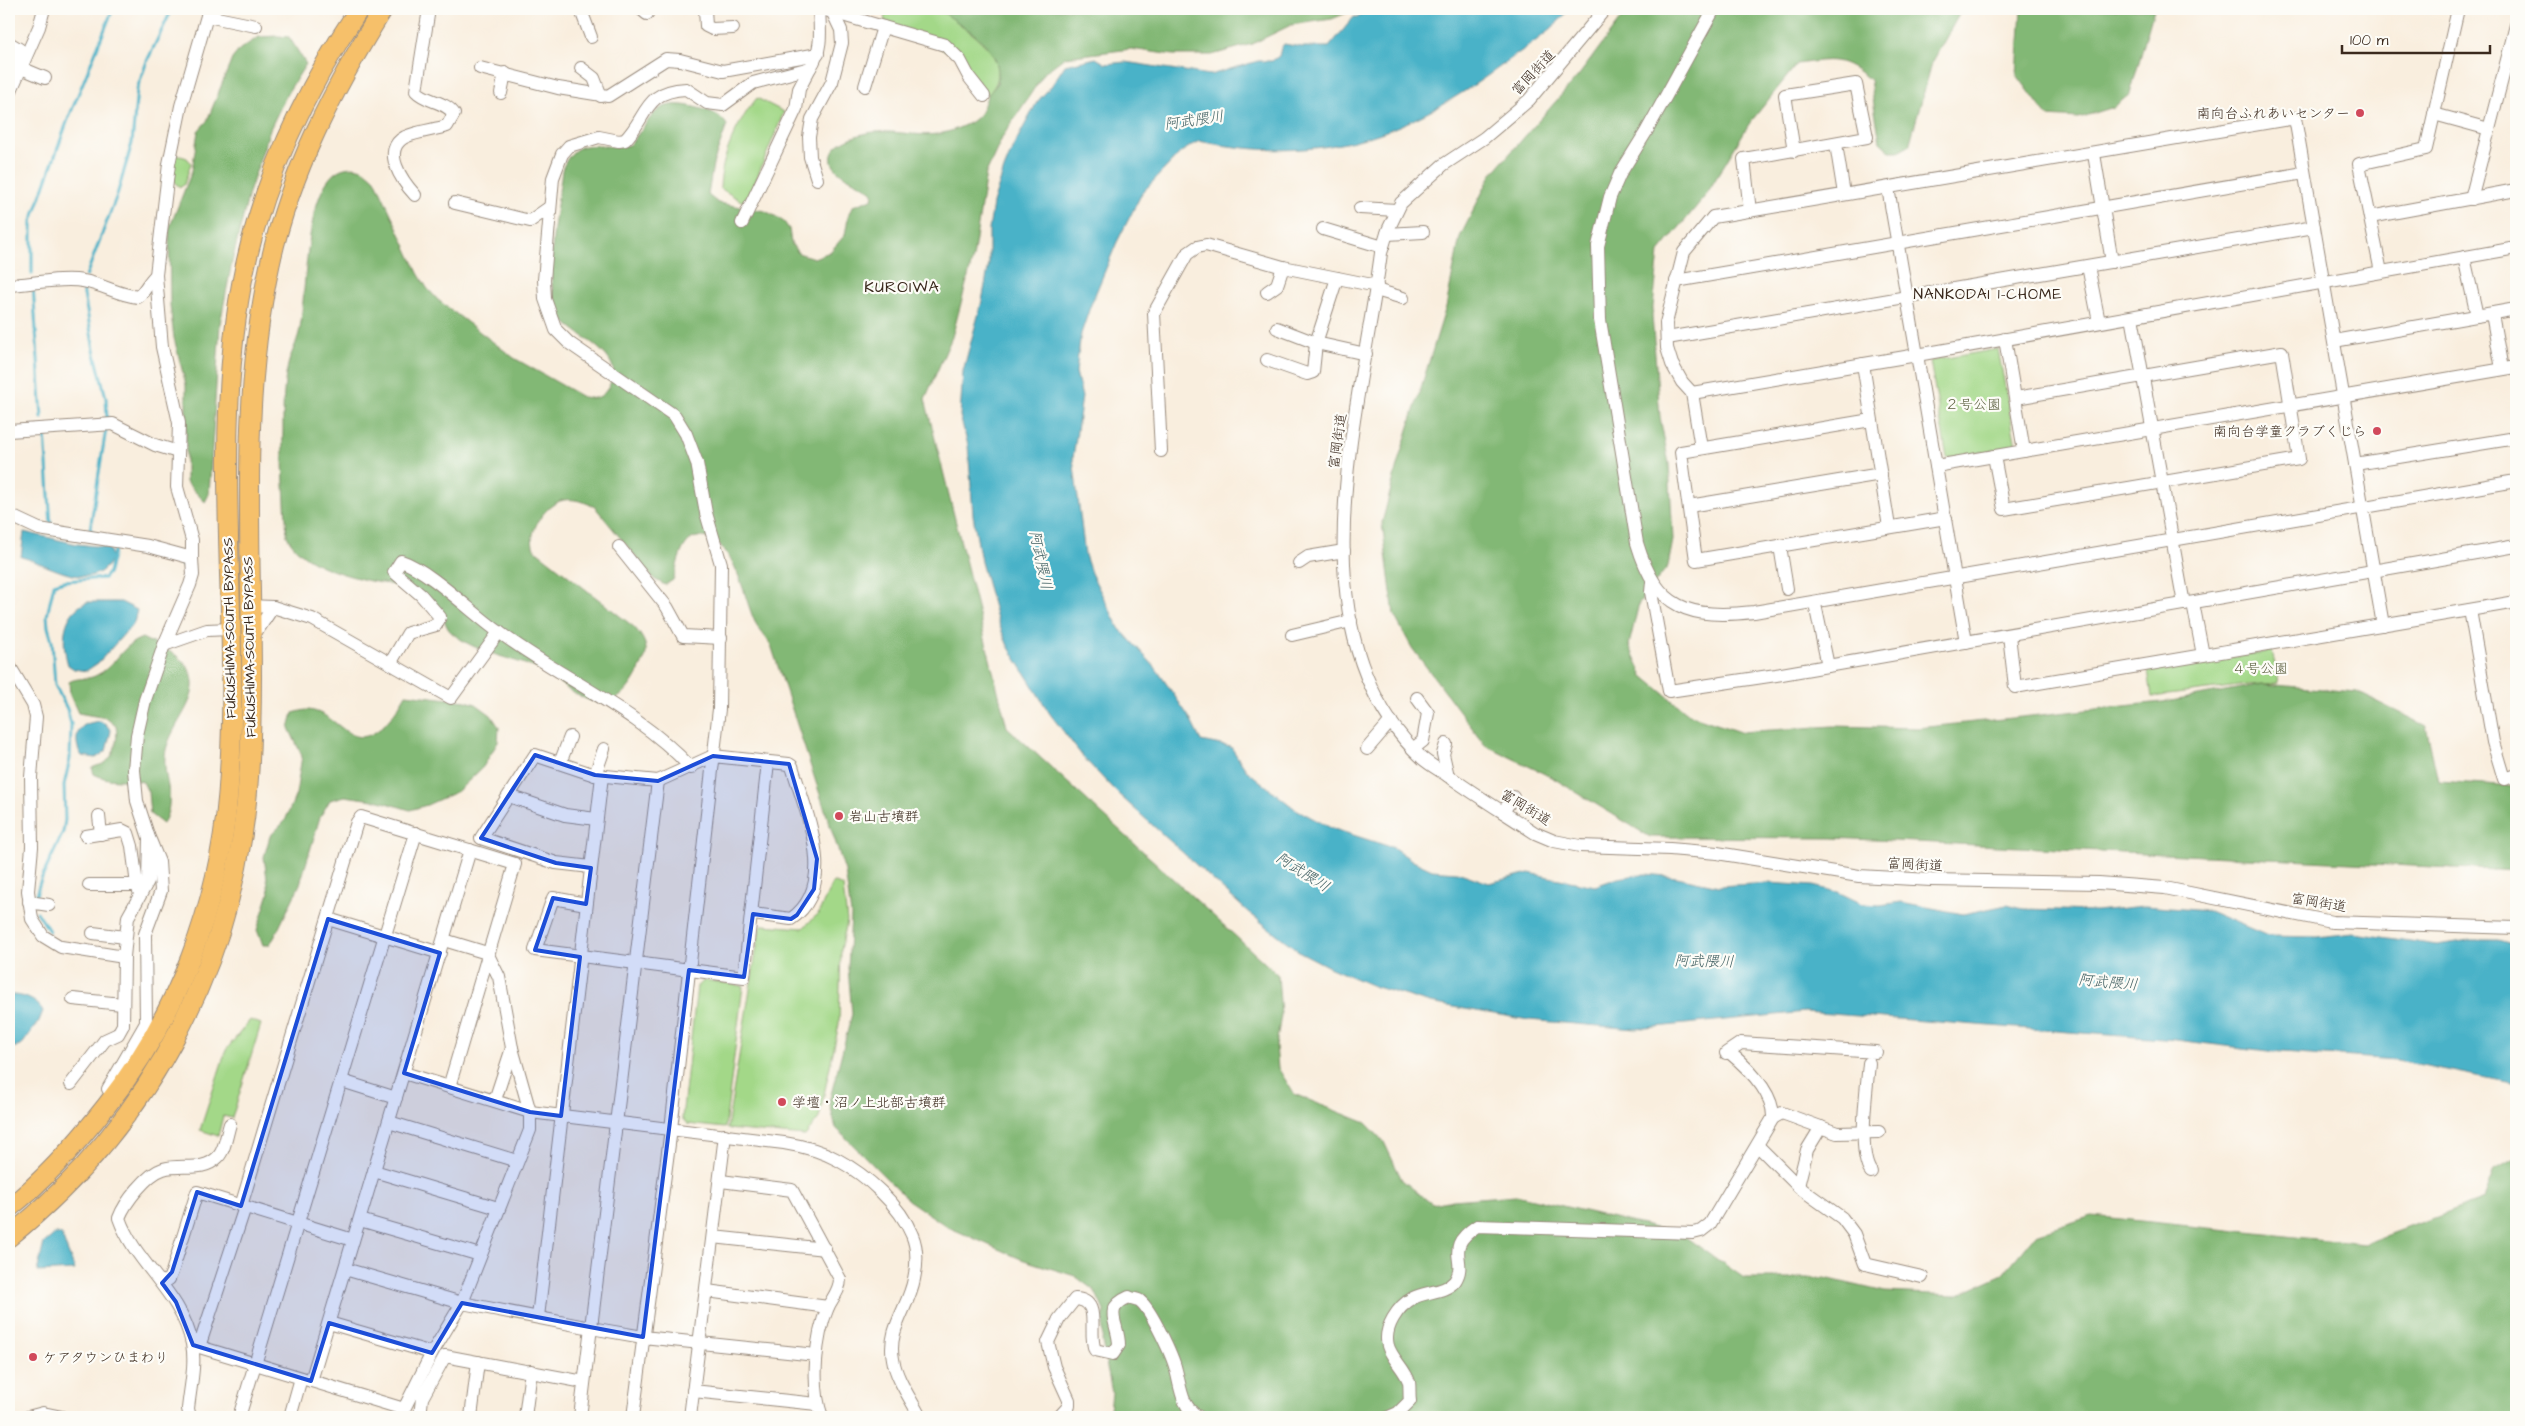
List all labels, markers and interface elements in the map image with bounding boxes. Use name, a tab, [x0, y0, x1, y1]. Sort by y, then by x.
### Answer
scale bar	[2342, 22, 2490, 54]
text: 100 m	[2350, 30, 2389, 51]
street label: 富岡街道	[1507, 45, 1560, 100]
place label: 南向台ふれあいセンター	[2197, 104, 2350, 124]
water label: 阿武隈川	[1163, 106, 1225, 135]
marker: 南向台ふれあいセンター	[2354, 107, 2366, 119]
district label: KUROIWA	[864, 276, 940, 298]
district label: NANKODAI 1-CHOME	[1914, 284, 2062, 305]
park label: ２号公園	[1945, 395, 2001, 415]
street label: 富岡街道	[1324, 412, 1352, 470]
place label: 南向台学童クラブくじら	[2213, 422, 2367, 442]
marker: 南向台学童クラブくじら	[2371, 425, 2383, 437]
water label: 阿武隈川	[1024, 529, 1057, 592]
street label: FUKUSHIMA-SOUTH BYPASS	[218, 537, 242, 719]
street label: FUKUSHIMA-SOUTH BYPASS	[238, 556, 262, 738]
park label: ４号公園	[2232, 659, 2288, 679]
street label: 富岡街道	[1496, 785, 1555, 831]
place label: 岩山古墳群	[849, 807, 919, 827]
marker: 岩山古墳群	[833, 810, 845, 822]
water label: 阿武隈川	[1272, 848, 1334, 897]
street label: 富岡街道	[1886, 854, 1943, 876]
street label: 富岡街道	[2290, 889, 2348, 917]
water label: 阿武隈川	[1674, 950, 1734, 973]
water label: 阿武隈川	[2077, 969, 2139, 996]
place label: 学壇・沼ノ上北部古墳群	[792, 1093, 946, 1113]
marker: 学壇・沼ノ上北部古墳群	[776, 1096, 788, 1108]
place label: ケアタウンひまわり	[43, 1348, 168, 1368]
marker: ケアタウンひまわり	[27, 1351, 39, 1363]

